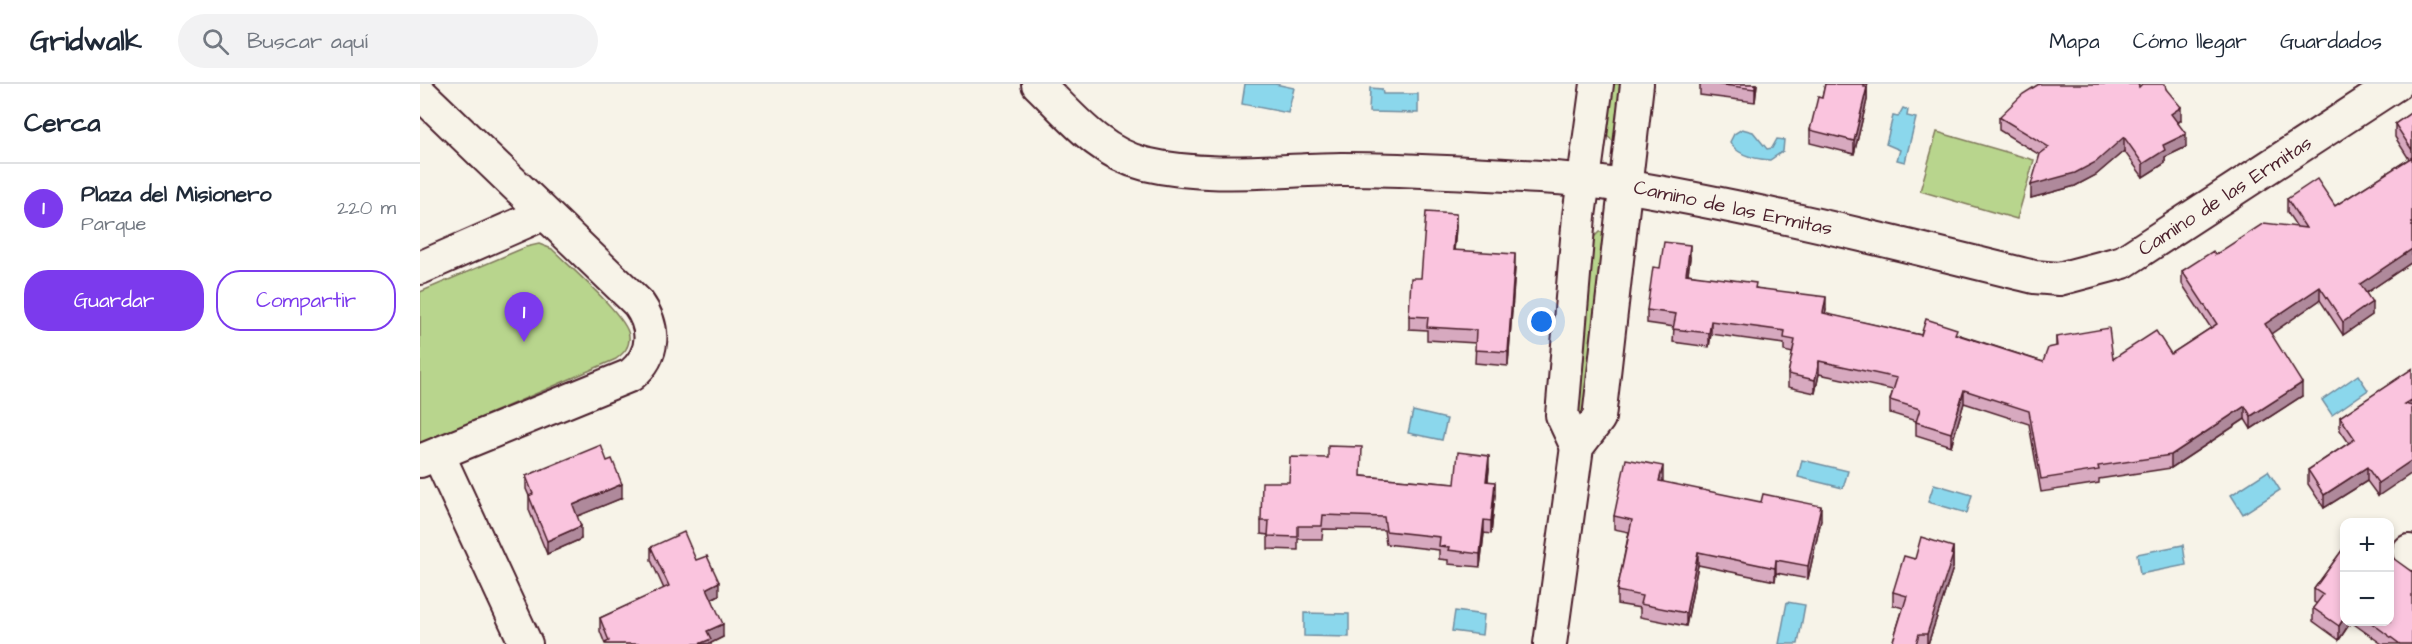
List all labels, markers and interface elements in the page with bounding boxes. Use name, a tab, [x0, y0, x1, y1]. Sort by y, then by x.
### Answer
search box	[178, 14, 598, 68]
text: Gridwalk	[30, 22, 142, 61]
icon: search	[199, 25, 232, 58]
text: Buscar aquí	[247, 26, 368, 57]
text: Mapa	[2049, 27, 2100, 56]
text: Cómo llegar	[2133, 27, 2247, 56]
text: Guardados	[2280, 27, 2382, 56]
text: Cerca	[24, 105, 101, 141]
street label: Camino de las Ermitas	[2132, 129, 2318, 263]
street label: Camino de las Ermitas	[1631, 173, 1835, 243]
text: Plaza del Misionero	[81, 179, 272, 210]
text: 1	[42, 194, 45, 222]
text: 220 m	[337, 194, 396, 222]
text: Parque	[81, 210, 146, 238]
button: Guardar	[24, 270, 204, 331]
button: Compartir	[216, 270, 396, 331]
pin: 1	[504, 292, 544, 342]
your location	[1527, 307, 1556, 336]
map controls	[2340, 518, 2394, 626]
button: +	[2340, 518, 2394, 572]
button: −	[2340, 572, 2394, 626]

